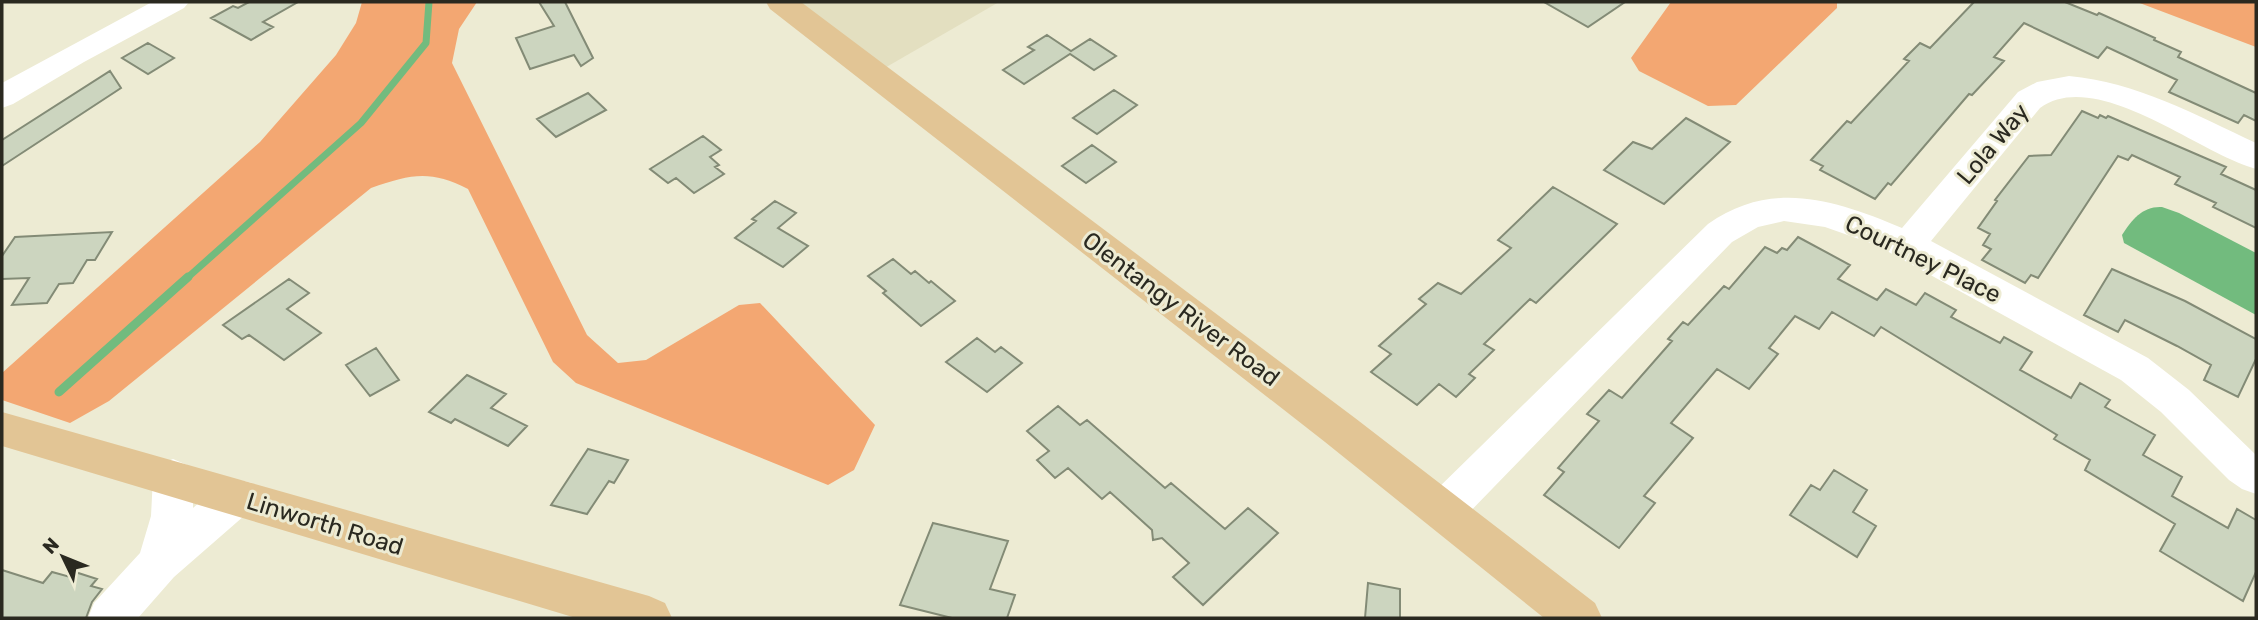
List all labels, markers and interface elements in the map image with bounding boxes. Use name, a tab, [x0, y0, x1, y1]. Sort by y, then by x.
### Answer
street label: Lola Way	[1951, 98, 2035, 190]
street label: Courtney Place	[1841, 209, 2005, 309]
street label: Olentangy River Road	[1077, 226, 1285, 392]
street label: Linworth Road	[243, 487, 407, 561]
north arrow	[28, 522, 98, 592]
text: N	[38, 533, 64, 559]

